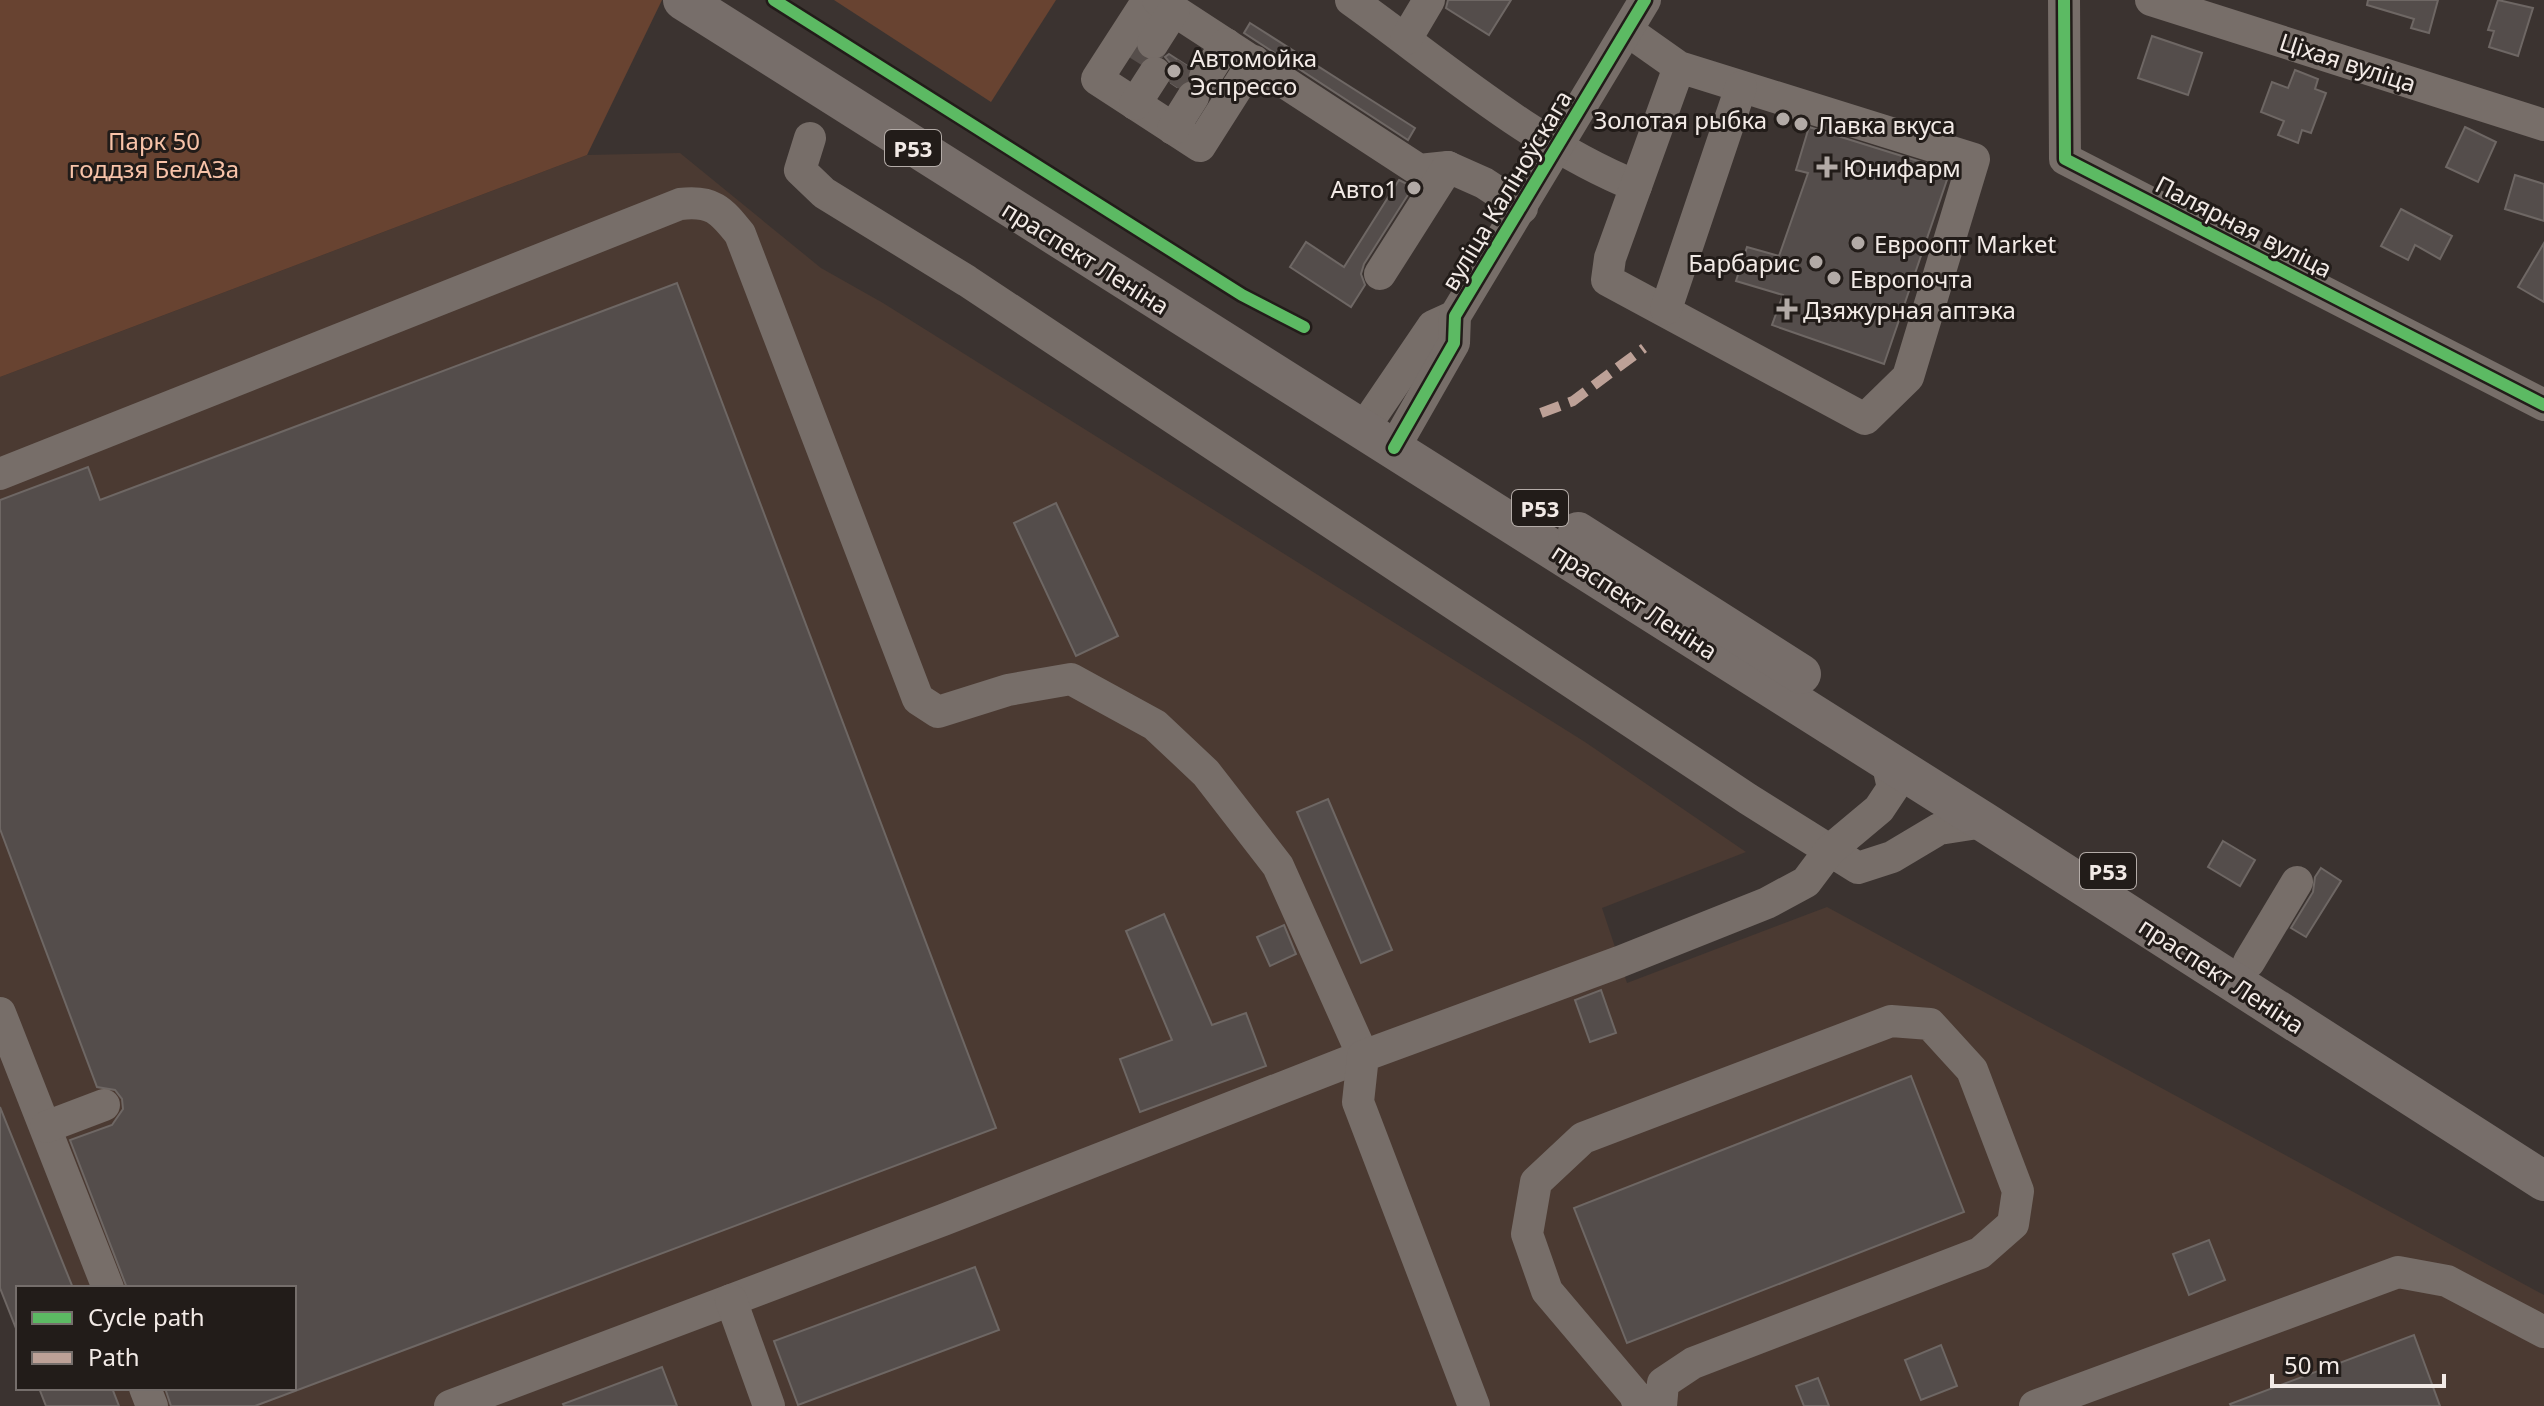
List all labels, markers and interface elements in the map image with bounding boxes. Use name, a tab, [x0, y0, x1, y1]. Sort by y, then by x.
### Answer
street label: Ціхая вуліца	[2275, 24, 2421, 100]
place label: Автомойка Эспрессо	[1190, 41, 1317, 102]
marker: Автомойка Эспрессо	[1165, 62, 1183, 80]
street label: вуліца Каліноўскага	[1433, 84, 1579, 296]
place label: Золотая рыбка	[1593, 103, 1767, 136]
place label: Лавка вкуса	[1817, 108, 1955, 141]
marker: Золотая рыбка	[1774, 110, 1792, 128]
marker: Лавка вкуса	[1792, 115, 1810, 133]
park label: Парк 50 годдзя БелАЗа	[69, 124, 239, 185]
road number: Р53	[885, 130, 941, 166]
place label: Юнифарм	[1843, 151, 1961, 184]
marker: Юнифарм	[1818, 158, 1836, 176]
street label: Палярная вуліца	[2150, 167, 2338, 285]
place label: Авто1	[1330, 172, 1398, 205]
marker: Авто1	[1405, 179, 1423, 197]
street label: праспект Леніна	[996, 192, 1176, 322]
place label: Евроопт Market	[1874, 227, 2056, 260]
marker: Евроопт Market	[1849, 234, 1867, 252]
place label: Барбарис	[1688, 246, 1800, 279]
marker: Барбарис	[1807, 253, 1825, 271]
place label: Европочта	[1850, 262, 1973, 295]
marker: Европочта	[1825, 269, 1843, 287]
place label: Дзяжурная аптэка	[1803, 293, 2016, 326]
marker: Дзяжурная аптэка	[1778, 300, 1796, 318]
road number: Р53	[1512, 490, 1568, 526]
street label: праспект Леніна	[1546, 535, 1724, 667]
road number: Р53	[2080, 853, 2136, 889]
street label: праспект Леніна	[2133, 909, 2311, 1041]
legend	[16, 1286, 296, 1390]
text: Cycle path	[88, 1300, 205, 1333]
scale bar	[2272, 1338, 2444, 1388]
text: Path	[88, 1340, 139, 1373]
text: 50 m	[2284, 1348, 2340, 1381]

